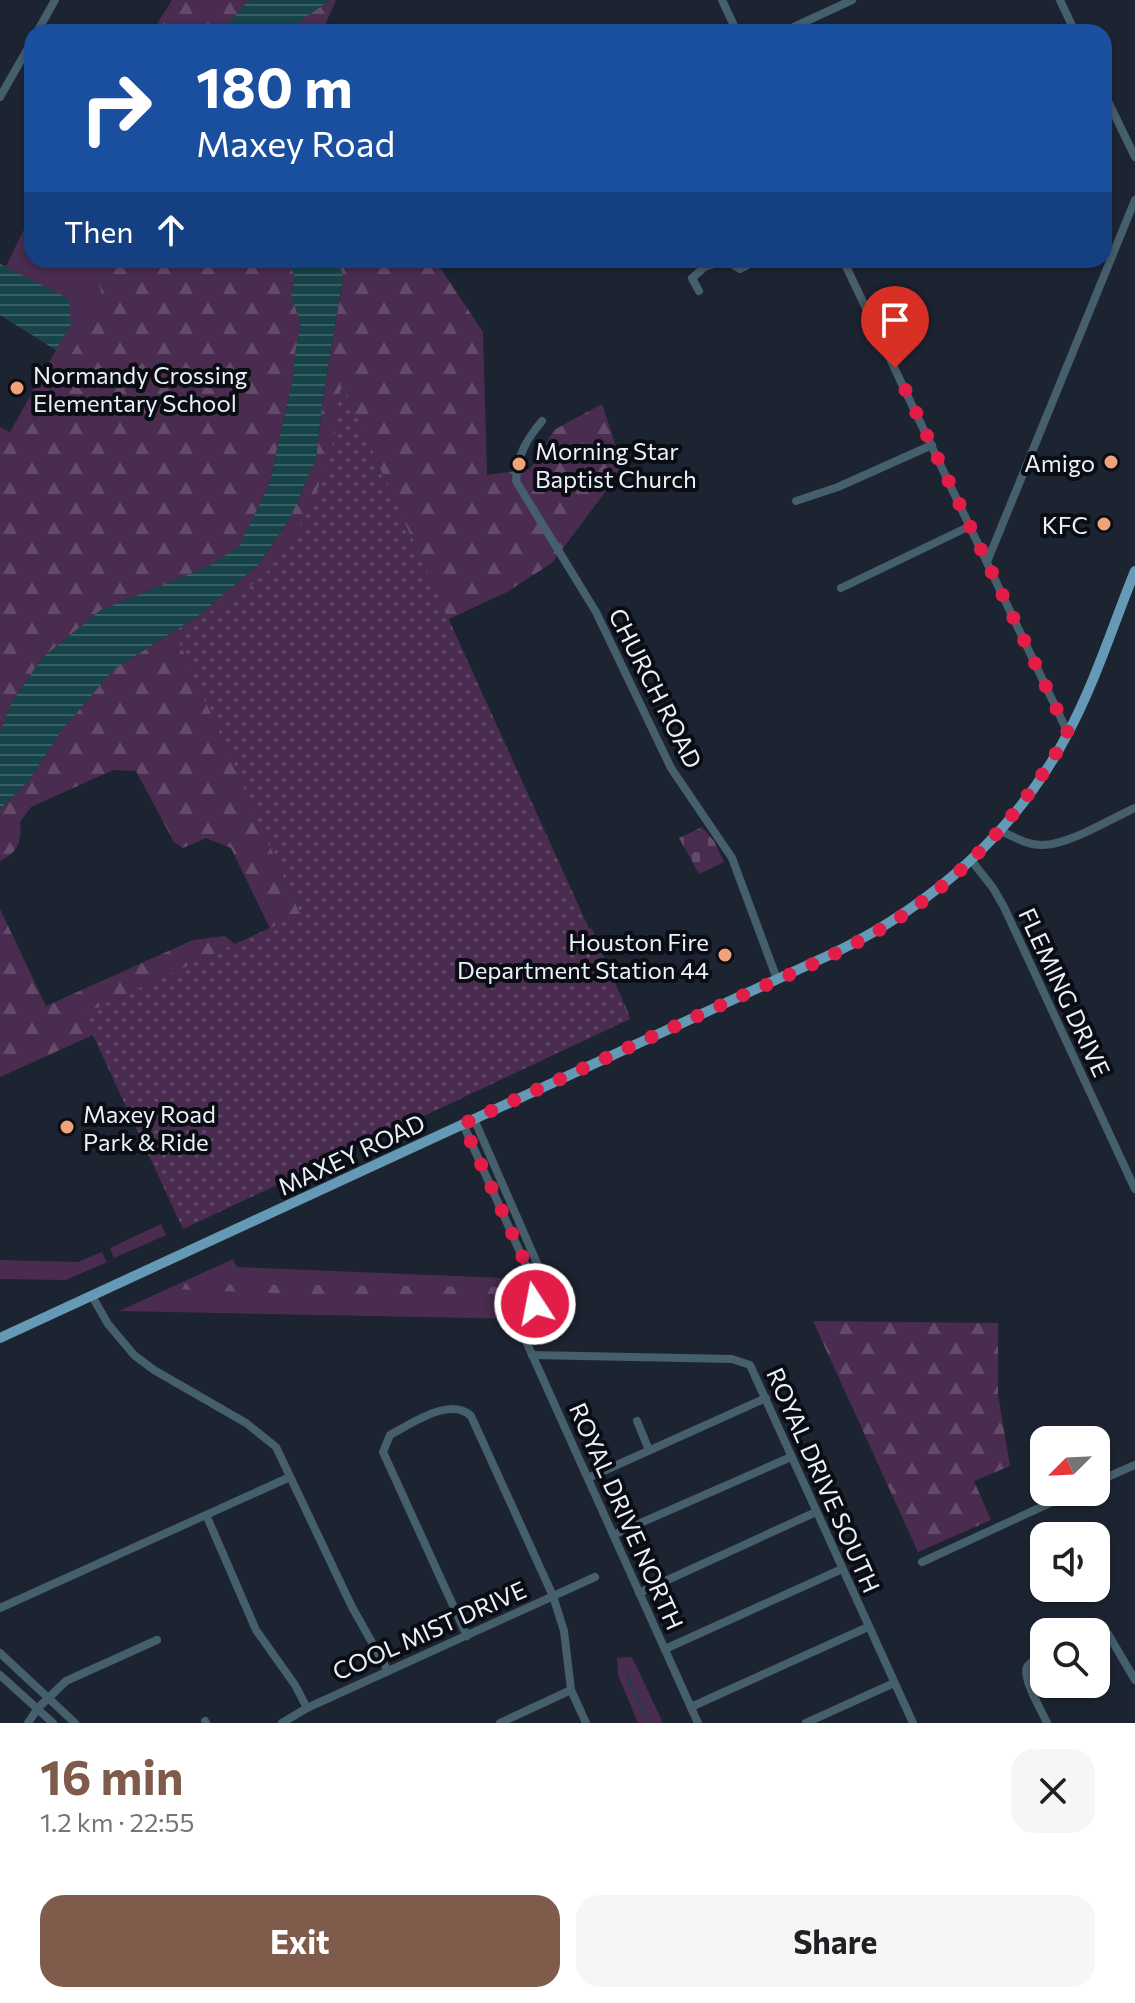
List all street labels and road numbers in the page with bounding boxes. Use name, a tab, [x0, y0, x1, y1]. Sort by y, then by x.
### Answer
street label: CHURCH ROAD	[603, 603, 709, 773]
street label: FLEMING DRIVE	[1013, 903, 1117, 1081]
street label: MAXEY ROAD	[273, 1107, 429, 1201]
street label: ROYAL DRIVE SOUTH	[761, 1363, 887, 1597]
street label: ROYAL DRIVE NORTH	[564, 1398, 690, 1634]
street label: COOL MIST DRIVE	[328, 1574, 530, 1686]

